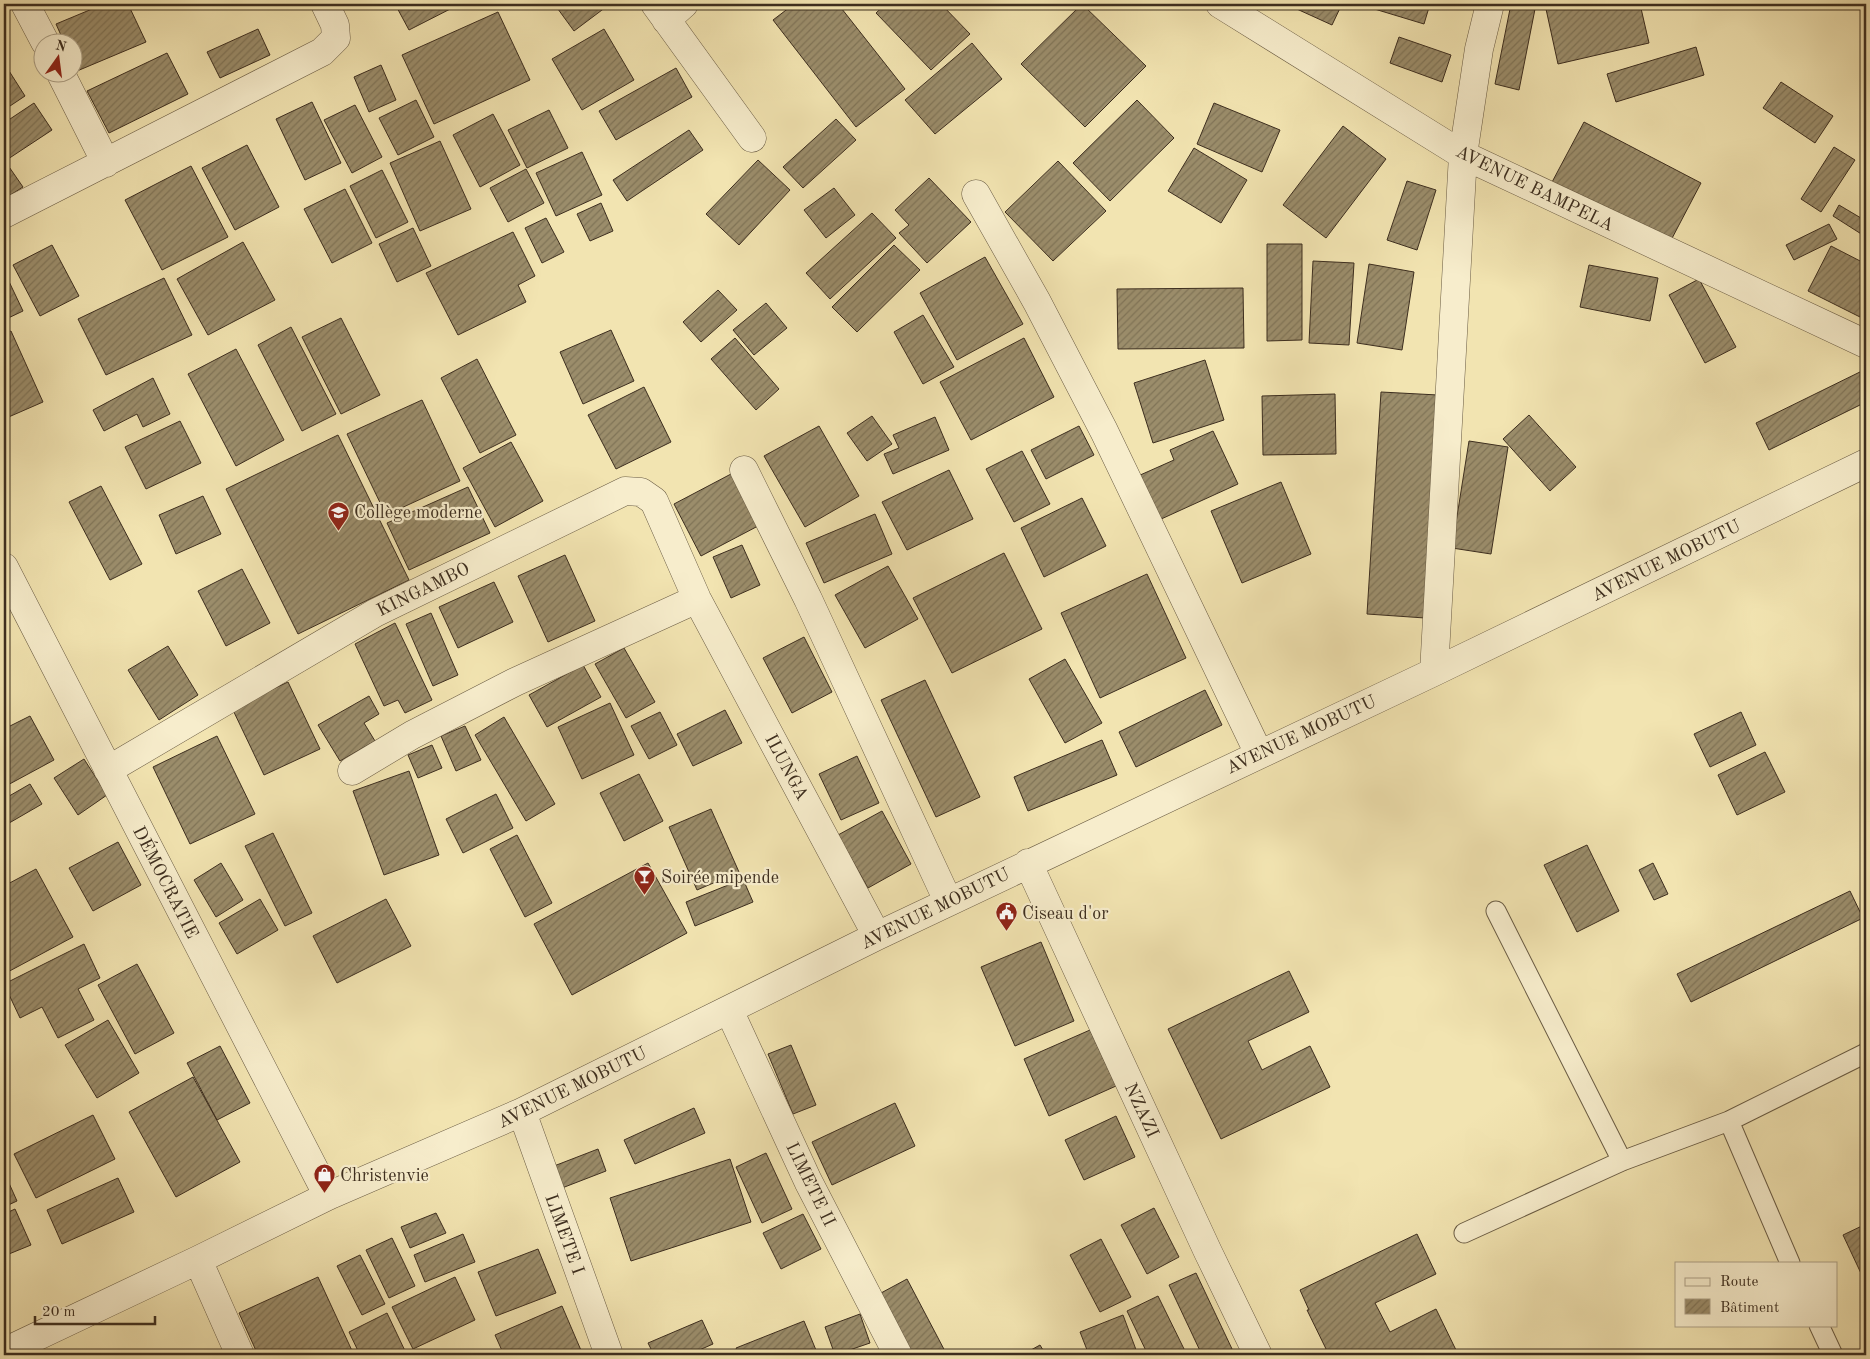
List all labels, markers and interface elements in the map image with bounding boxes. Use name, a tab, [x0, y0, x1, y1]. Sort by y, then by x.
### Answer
north arrow	[32, 32, 82, 82]
text: N	[54, 38, 68, 55]
street label: AVENUE BAMPELA	[1453, 143, 1617, 235]
school or university icon: Collège moderne	[326, 500, 350, 531]
place label: Collège moderne	[354, 504, 482, 522]
street label: AVENUE MOBUTU	[1589, 517, 1744, 605]
street label: KINGAMBO	[374, 560, 473, 620]
street label: AVENUE MOBUTU	[1224, 692, 1379, 778]
street label: ILUNGA	[761, 731, 811, 804]
street label: DÉMOCRATIE	[129, 821, 205, 942]
bar icon: Soirée mipende	[633, 865, 657, 896]
street label: AVENUE MOBUTU	[858, 865, 1013, 953]
place label: Soirée mipende	[661, 869, 779, 887]
public building icon: Ciseau d'or	[994, 901, 1018, 932]
place label: Ciseau d'or	[1022, 905, 1109, 923]
street label: AVENUE MOBUTU	[495, 1044, 650, 1132]
street label: NZAZI	[1121, 1080, 1162, 1141]
street label: LIMETE II	[782, 1140, 838, 1229]
shop icon: Christenvie	[312, 1163, 336, 1194]
place label: Christenvie	[340, 1167, 429, 1185]
street label: LIMETE I	[541, 1192, 587, 1277]
legend	[1675, 1262, 1838, 1326]
text: Route	[1720, 1275, 1758, 1290]
scale bar	[35, 1294, 155, 1326]
text: Bâtiment	[1720, 1301, 1779, 1316]
text: 20 m	[42, 1305, 76, 1320]

